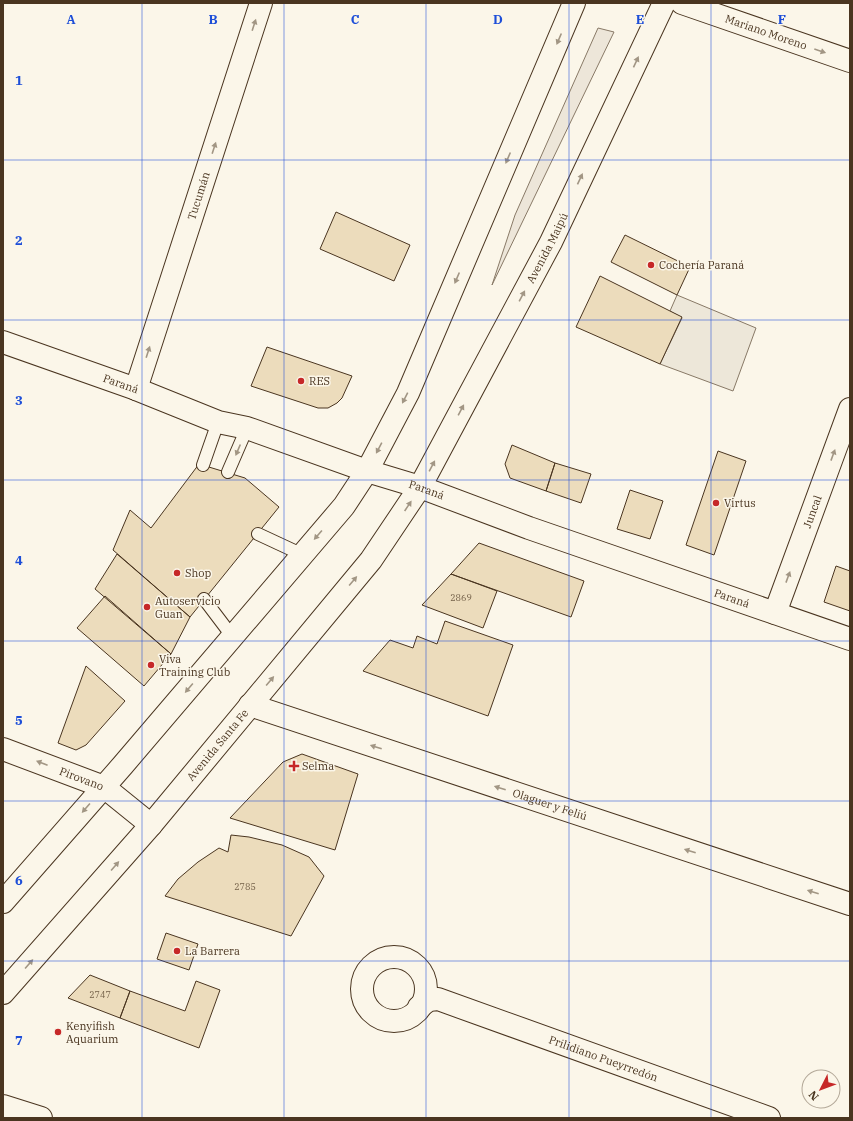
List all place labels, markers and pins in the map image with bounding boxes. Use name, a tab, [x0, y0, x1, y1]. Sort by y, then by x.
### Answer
place label: Cochería Paraná	[659, 258, 744, 272]
marker: Cochería Paraná	[646, 260, 656, 270]
place label: RES	[309, 374, 330, 388]
marker: RES	[296, 376, 306, 386]
place label: Virtus	[724, 496, 756, 510]
marker: Virtus	[711, 498, 721, 508]
place label: Shop	[185, 566, 212, 580]
marker: Shop	[172, 568, 182, 578]
place label: Autoservicio Guan	[155, 594, 220, 621]
marker: Autoservicio Guan	[142, 602, 152, 612]
place label: Viva Training Club	[159, 652, 231, 679]
marker: Viva Training Club	[146, 660, 156, 670]
place label: Selma	[302, 759, 334, 773]
marker: Selma	[289, 761, 299, 771]
place label: La Barrera	[185, 944, 240, 958]
marker: La Barrera	[172, 946, 182, 956]
place label: Kenyifish Aquarium	[66, 1019, 119, 1046]
marker: Kenyifish Aquarium	[53, 1027, 63, 1037]

